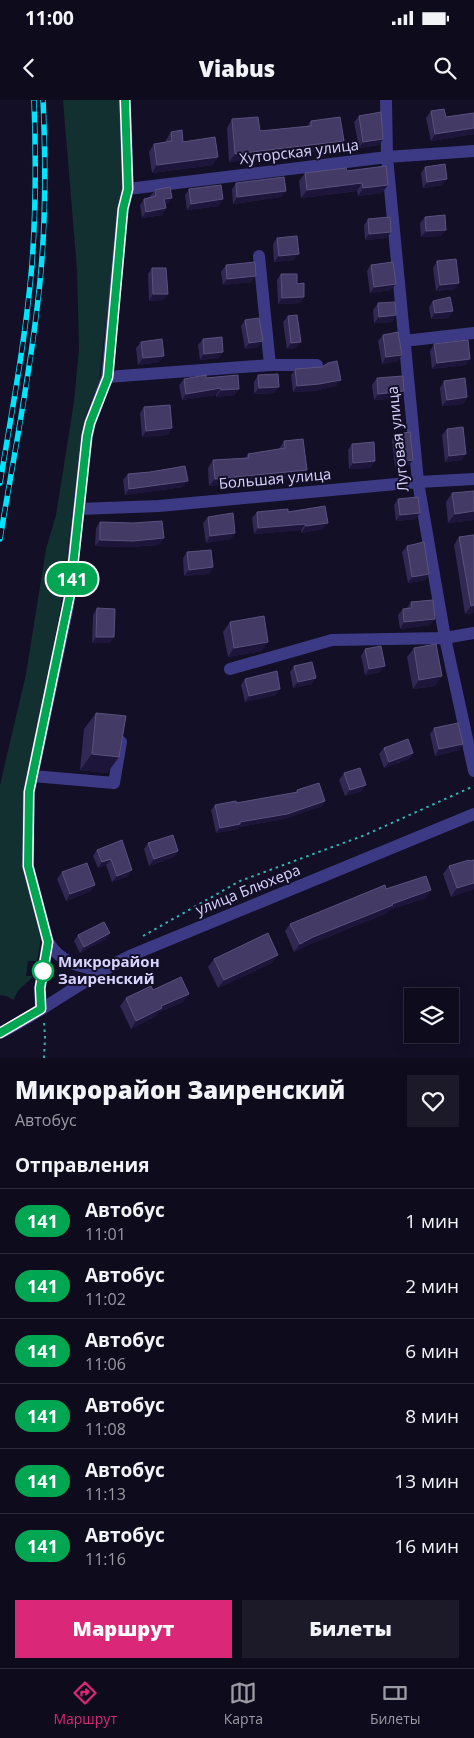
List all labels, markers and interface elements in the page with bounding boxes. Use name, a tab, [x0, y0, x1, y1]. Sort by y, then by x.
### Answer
text: 11:00	[25, 5, 74, 31]
text: Viabus	[199, 53, 275, 83]
icon: back	[15, 54, 43, 82]
icon: search	[431, 54, 459, 82]
street label: Хуторская улица	[238, 134, 360, 168]
street label: Луговая улица	[382, 385, 412, 493]
street label: Большая улица	[218, 463, 332, 493]
line badge: 141	[43, 563, 101, 595]
text: 141	[57, 567, 87, 591]
street label: улица Блюхера	[192, 859, 303, 919]
place label: Микрорайон Заиренский	[58, 951, 160, 988]
marker: Микрорайон Заиренский	[32, 960, 54, 982]
map controls	[404, 988, 459, 1043]
button: layers	[404, 988, 459, 1043]
text: Микрорайон Заиренский	[15, 1073, 345, 1106]
button: heart	[407, 1075, 459, 1127]
text: Автобус	[15, 1109, 77, 1131]
text: Отправления	[15, 1152, 149, 1178]
text: Автобус	[85, 1197, 165, 1223]
text: 1 мин	[405, 1208, 459, 1234]
text: 141	[27, 1209, 58, 1233]
text: 11:01	[85, 1223, 126, 1245]
text: Автобус	[85, 1262, 165, 1288]
text: 2 мин	[405, 1273, 459, 1299]
text: 141	[27, 1274, 58, 1298]
text: 11:02	[85, 1288, 126, 1310]
text: Автобус	[85, 1327, 165, 1353]
text: 6 мин	[405, 1338, 459, 1364]
text: 141	[27, 1339, 58, 1363]
text: 11:06	[85, 1353, 126, 1375]
text: Автобус	[85, 1392, 165, 1418]
text: 8 мин	[405, 1403, 459, 1429]
text: 141	[27, 1404, 58, 1428]
text: 11:08	[85, 1418, 126, 1440]
text: Автобус	[85, 1457, 165, 1483]
text: 13 мин	[394, 1468, 459, 1494]
text: 141	[27, 1469, 58, 1493]
text: 11:13	[85, 1483, 126, 1505]
text: Автобус	[85, 1522, 165, 1548]
text: 16 мин	[394, 1533, 459, 1559]
text: 141	[27, 1534, 58, 1558]
text: 11:16	[85, 1548, 126, 1570]
button: Маршрут	[15, 1600, 232, 1658]
button: Билеты	[242, 1600, 459, 1658]
tab: Маршрут	[53, 1679, 117, 1728]
tab: Карта	[224, 1679, 263, 1728]
tab: Билеты	[370, 1679, 421, 1728]

